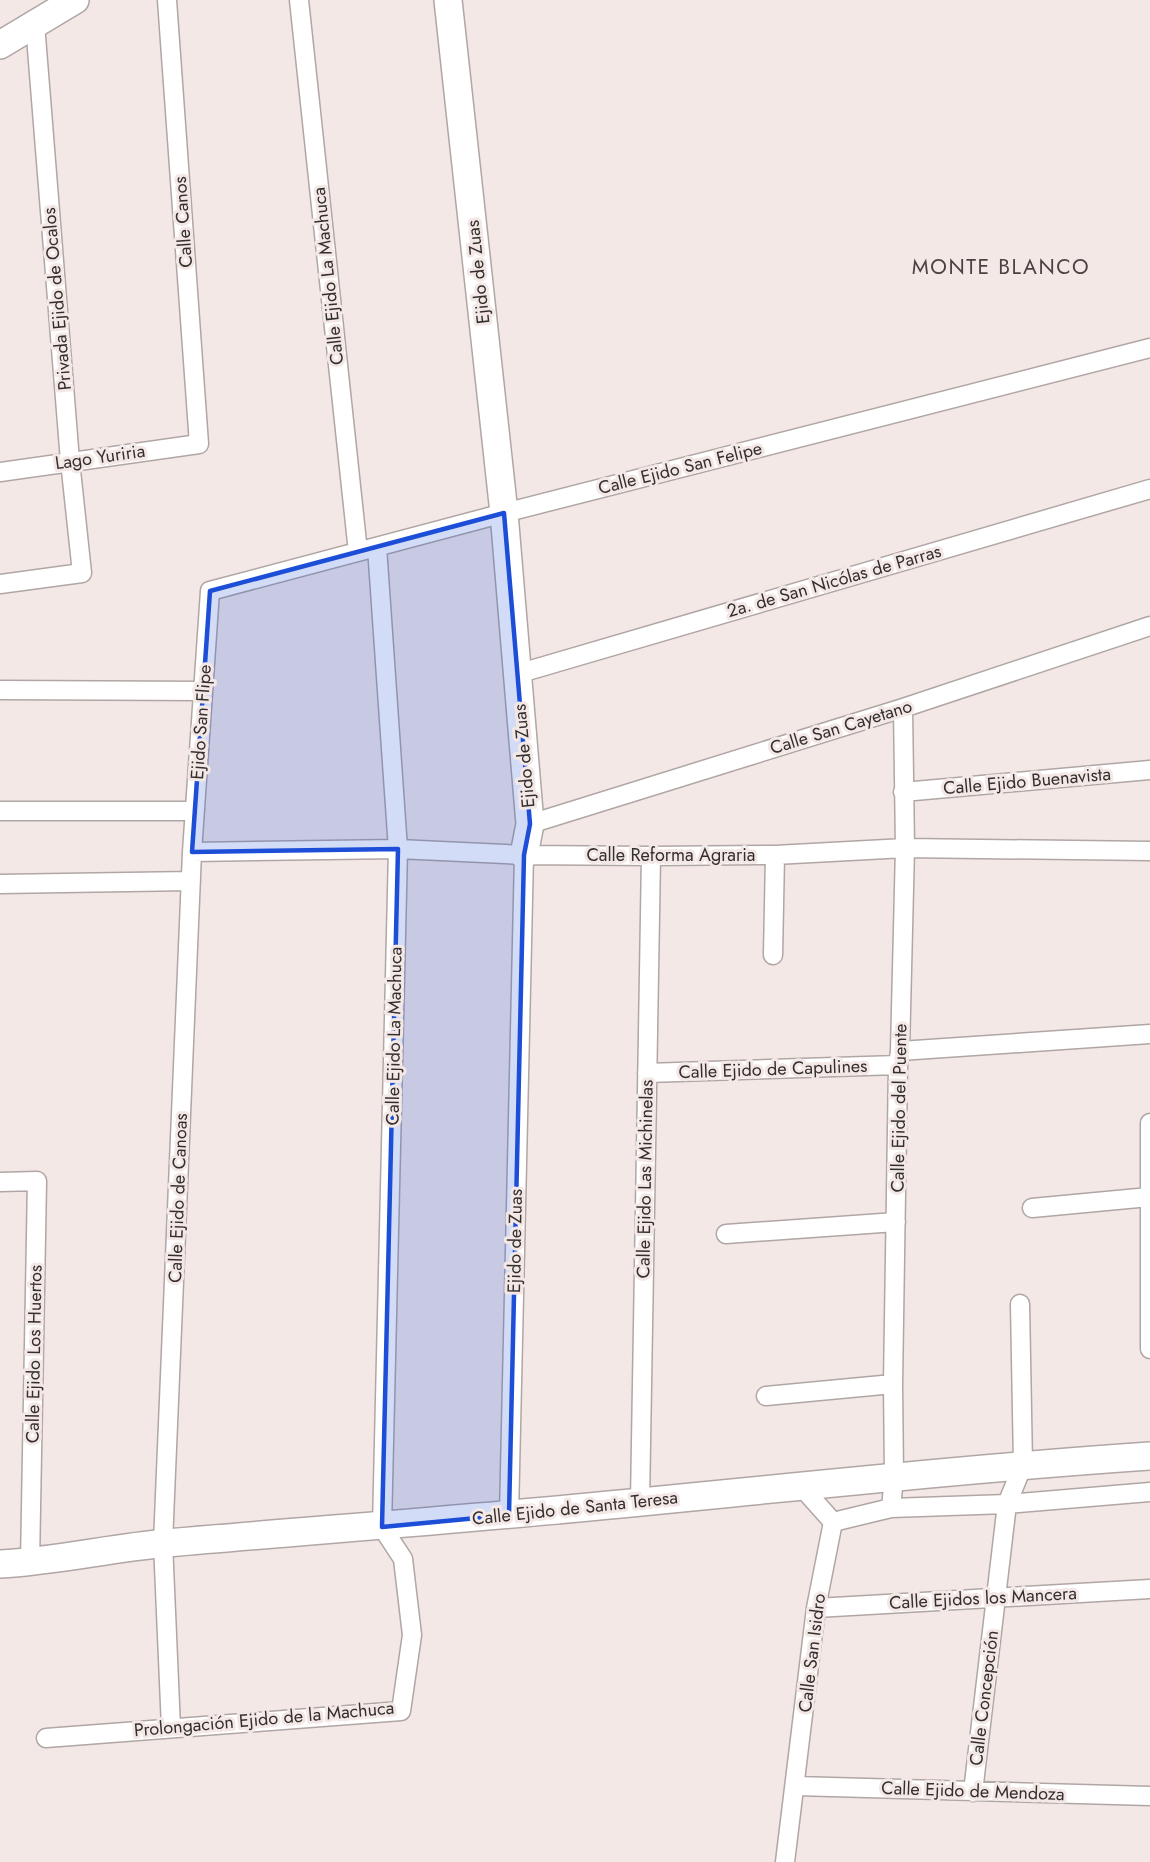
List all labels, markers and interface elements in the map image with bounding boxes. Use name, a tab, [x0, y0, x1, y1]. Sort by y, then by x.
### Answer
street label: Calle Canos	[167, 175, 199, 269]
street label: Calle Ejido La Machuca	[306, 186, 350, 366]
street label: Privada Ejido de Ocalos	[36, 206, 78, 392]
street label: Ejido de Zuas	[460, 219, 496, 325]
district label: MONTE BLANCO	[912, 252, 1090, 282]
street label: Calle Ejido San Felipe	[595, 435, 765, 501]
street label: Lago Yuriria	[53, 438, 147, 476]
street label: 2a. de San Nicólas de Parras	[724, 538, 944, 624]
street label: Ejido San Flipe	[184, 664, 218, 780]
street label: Calle San Cayetano	[767, 693, 915, 761]
street label: Ejido de Zuas	[507, 703, 541, 809]
street label: Calle Ejido Buenavista	[942, 761, 1112, 801]
street label: Calle Reforma Agraria	[586, 842, 756, 868]
street label: Calle Ejido La Machuca	[379, 946, 409, 1126]
street label: Calle Ejido del Puente	[885, 1023, 913, 1193]
street label: Calle Ejido de Capulines	[678, 1053, 868, 1085]
street label: Calle Ejido Las Michinelas	[630, 1079, 660, 1279]
street label: Calle Ejido de Canoas	[162, 1113, 194, 1283]
street label: Ejido de Zuas	[501, 1189, 529, 1293]
street label: Calle Ejido Los Huertos	[19, 1265, 49, 1443]
street label: Calle Ejido de Santa Teresa	[471, 1484, 679, 1532]
street label: Calle Ejidos los Mancera	[889, 1580, 1077, 1616]
street label: Calle San Isidro	[792, 1592, 832, 1714]
street label: Calle Concepción	[963, 1629, 1005, 1767]
street label: Prolongación Ejido de la Machuca	[133, 1695, 395, 1743]
street label: Calle Ejido de Mendoza	[881, 1775, 1065, 1807]

